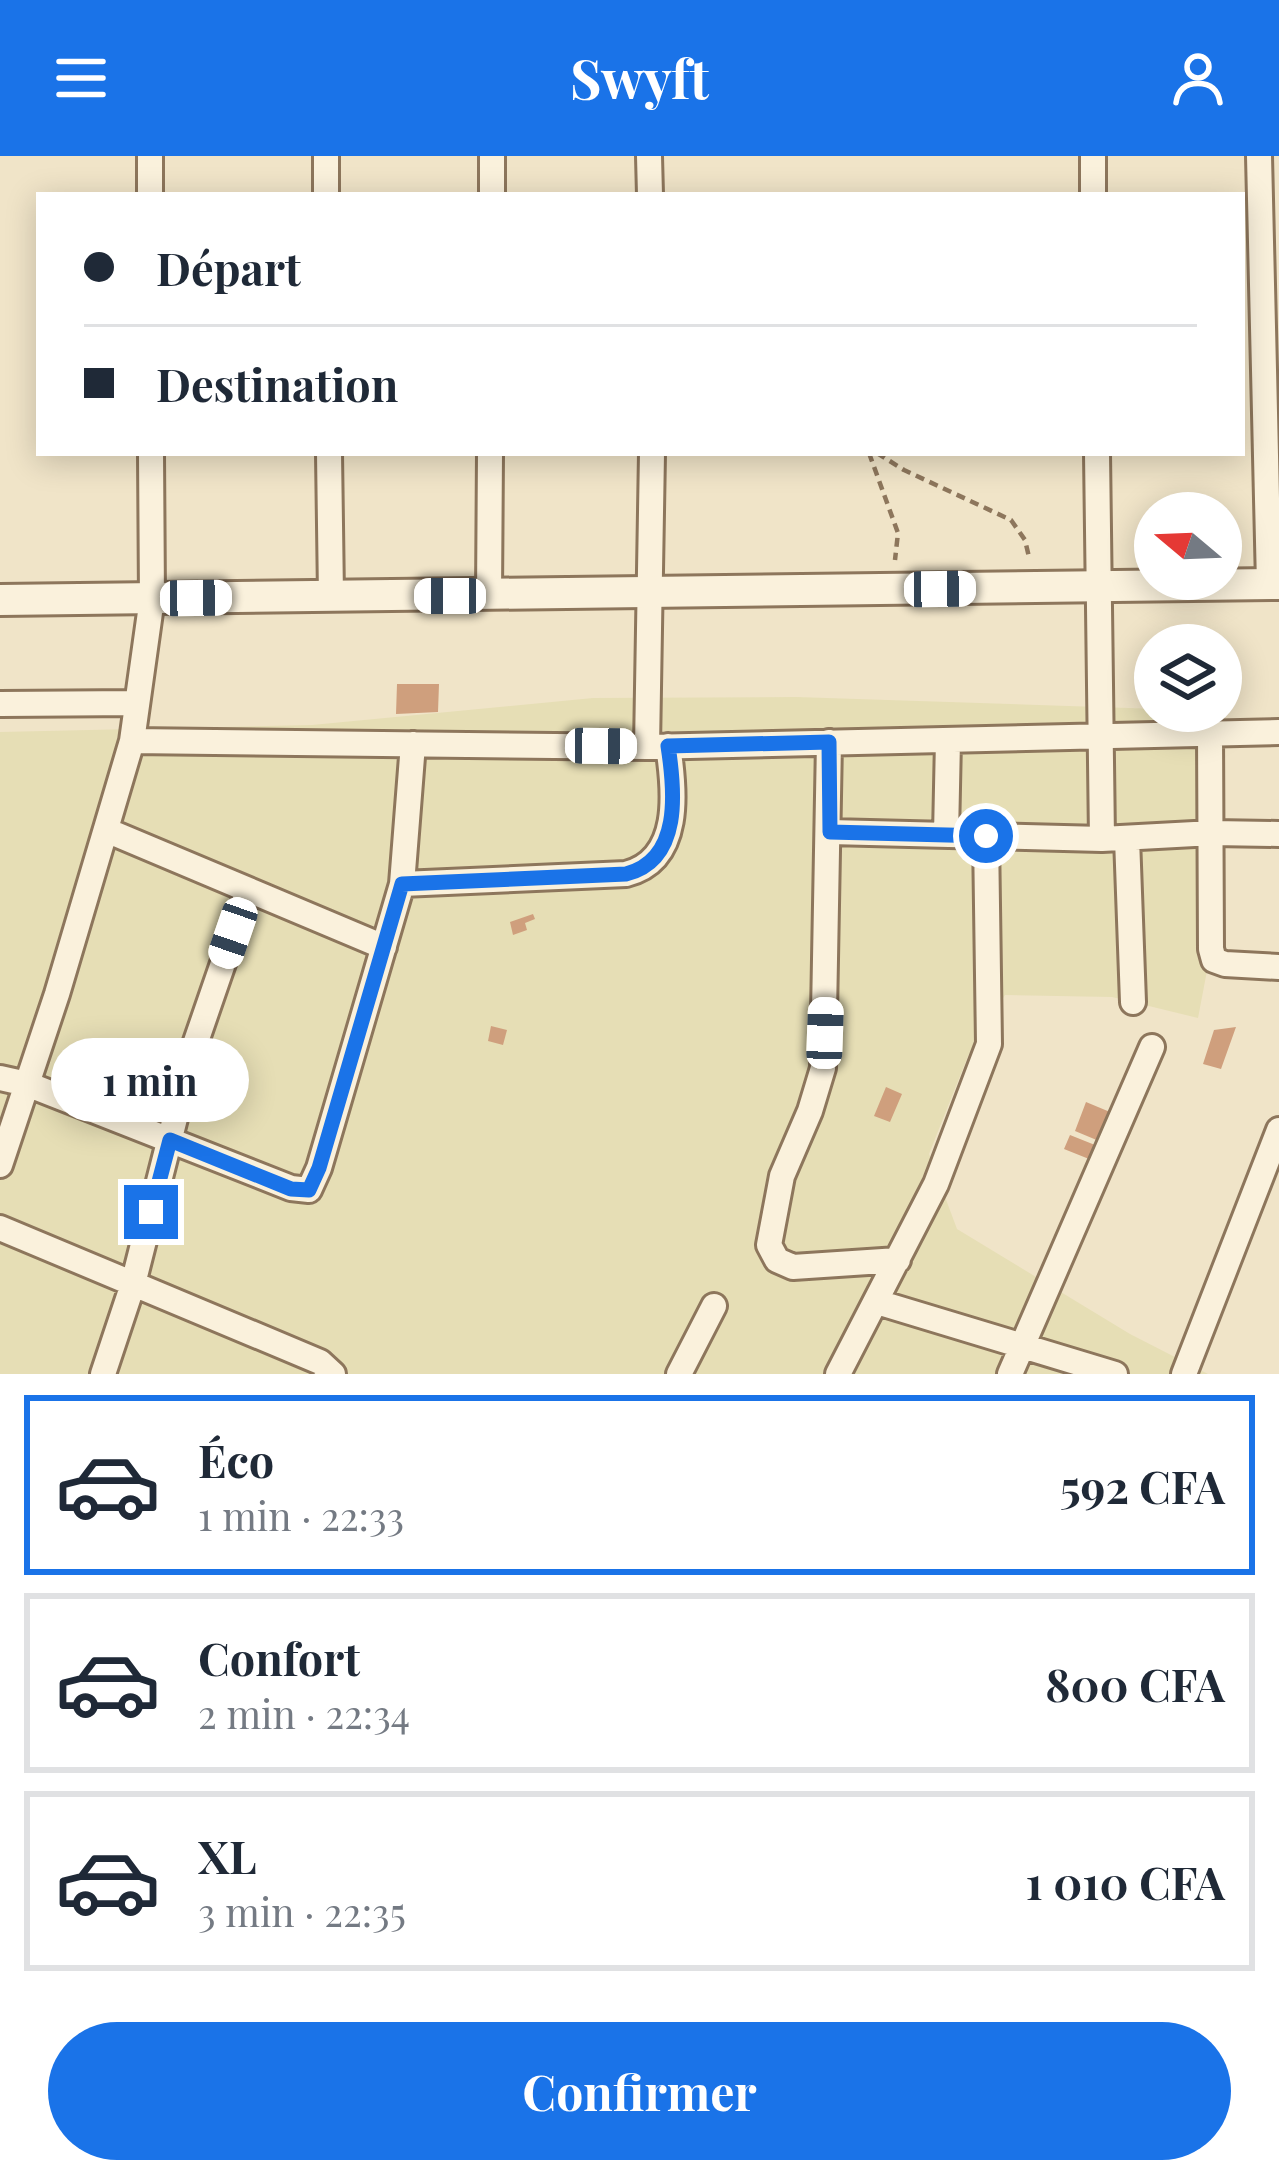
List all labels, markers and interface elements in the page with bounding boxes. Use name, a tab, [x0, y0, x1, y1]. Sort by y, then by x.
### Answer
text: Swyft	[570, 42, 709, 114]
icon: menu	[48, 45, 114, 111]
icon: person	[1165, 45, 1231, 111]
text: Départ	[156, 237, 301, 297]
text: Destination	[156, 353, 398, 413]
north arrow	[1134, 492, 1242, 600]
map controls	[1134, 492, 1242, 732]
car	[904, 570, 976, 608]
car	[414, 578, 486, 614]
car	[160, 579, 232, 617]
button: layers	[1134, 624, 1242, 732]
car	[565, 727, 637, 765]
route start	[959, 809, 1013, 863]
car	[204, 893, 262, 973]
car	[806, 996, 844, 1070]
callout: 1 min	[52, 1038, 250, 1122]
text: 1 min	[102, 1054, 198, 1106]
route end	[124, 1185, 178, 1239]
text: Éco	[198, 1429, 274, 1489]
icon: car	[54, 1431, 162, 1539]
text: 592 CFA	[1060, 1455, 1225, 1515]
text: 1 min · 22:33	[198, 1489, 404, 1541]
text: Confort	[198, 1627, 360, 1687]
icon: car	[54, 1629, 162, 1737]
text: 800 CFA	[1045, 1653, 1225, 1713]
text: 2 min · 22:34	[198, 1687, 410, 1739]
text: XL	[198, 1825, 257, 1885]
icon: car	[54, 1827, 162, 1935]
text: 1 010 CFA	[1026, 1851, 1225, 1911]
text: 3 min · 22:35	[198, 1885, 406, 1937]
button: Confirmer	[48, 2022, 1231, 2160]

